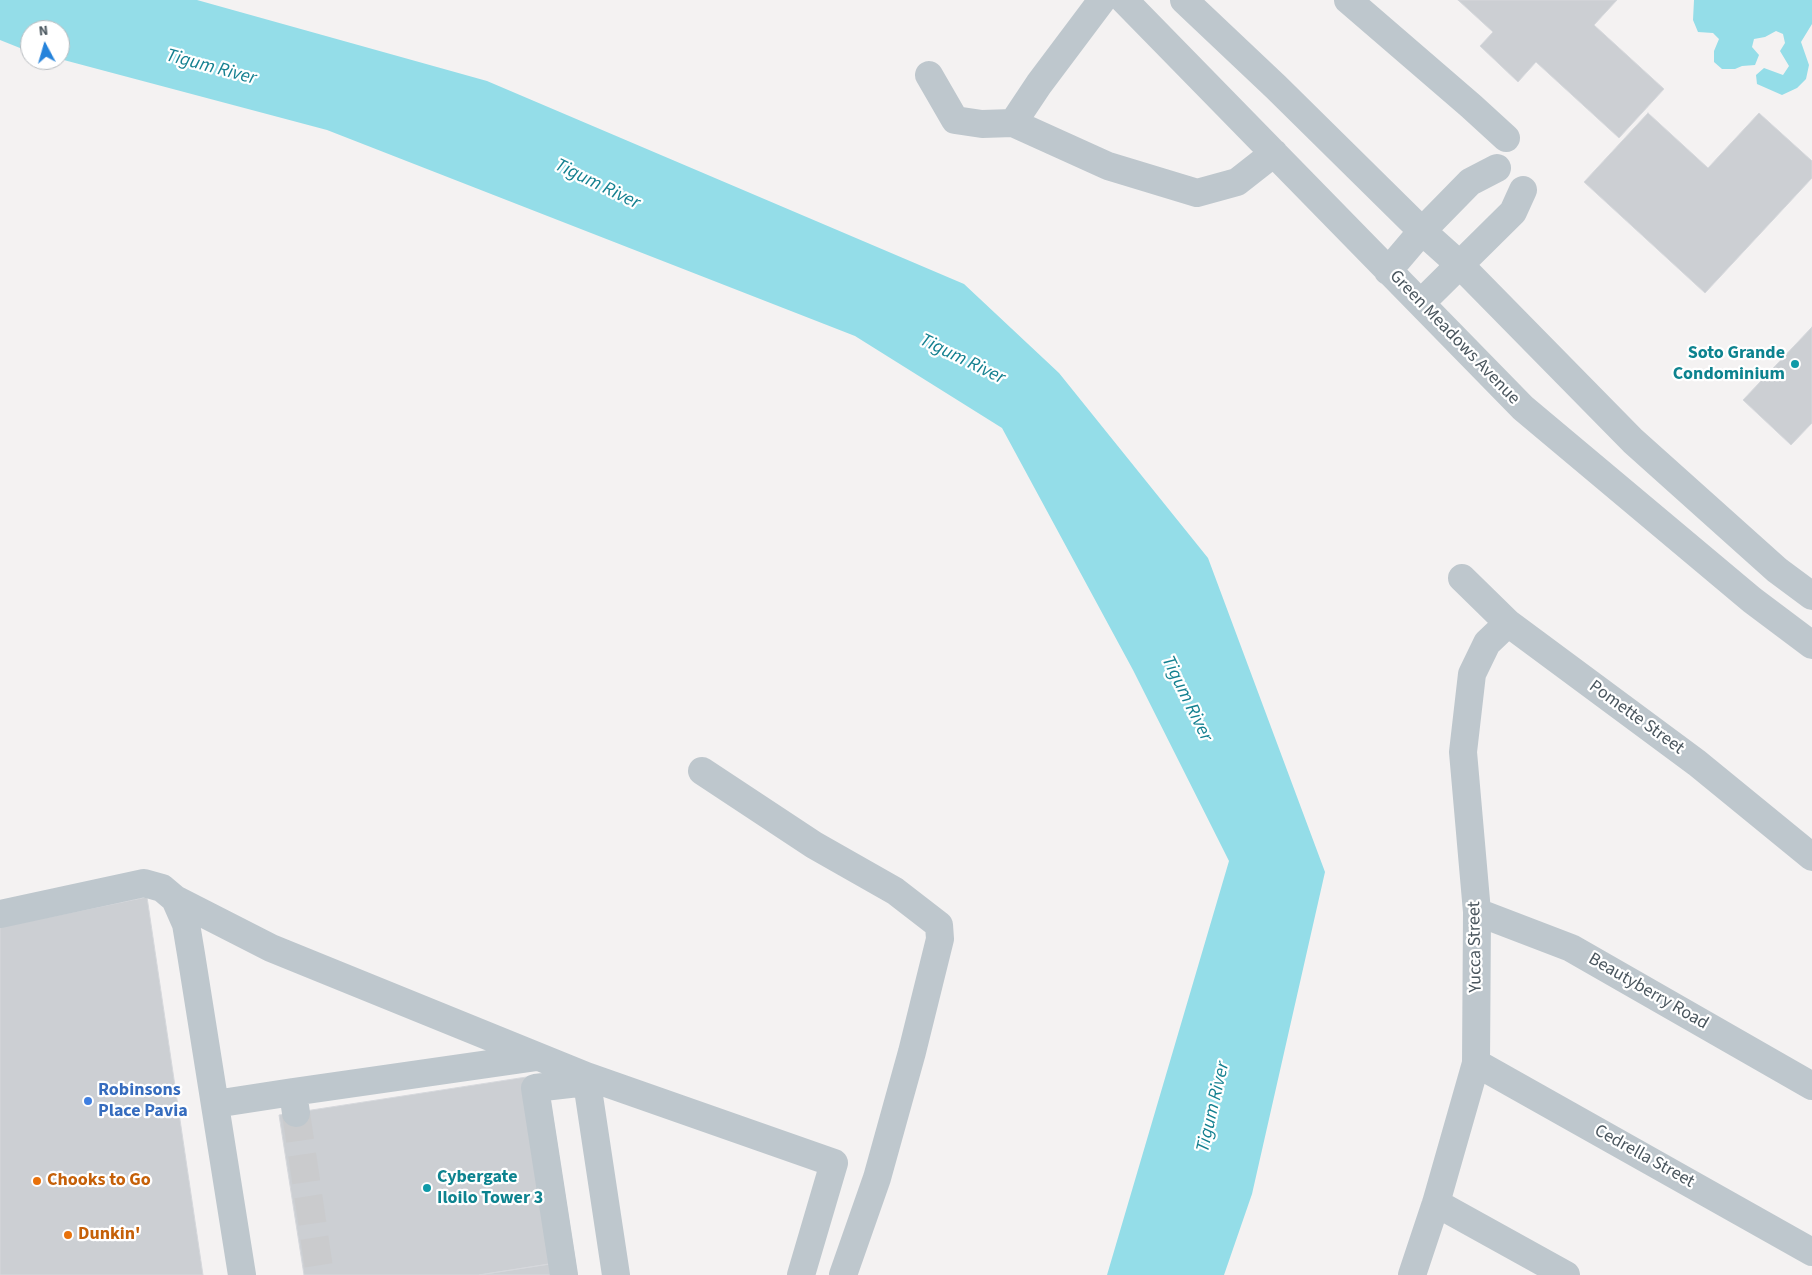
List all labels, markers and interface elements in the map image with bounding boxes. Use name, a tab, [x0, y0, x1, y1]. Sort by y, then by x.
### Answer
north arrow	[20, 20, 70, 70]
text: N	[38, 21, 49, 42]
water label: Tigum River	[163, 45, 259, 91]
water label: Tigum River	[551, 155, 643, 215]
street label: Green Meadows Avenue	[1384, 266, 1524, 410]
water label: Tigum River	[916, 330, 1008, 390]
place label: Soto Grande Condominium	[1673, 343, 1785, 386]
marker: Soto Grande Condominium	[1789, 358, 1801, 370]
water label: Tigum River	[1156, 653, 1216, 745]
street label: Pomette Street	[1584, 676, 1688, 760]
street label: Yucca Street	[1464, 901, 1488, 993]
street label: Beautyberry Road	[1584, 949, 1712, 1035]
water label: Tigum River	[1193, 1059, 1235, 1155]
place label: Robinsons Place Pavia	[98, 1080, 188, 1122]
marker: Robinsons Place Pavia	[82, 1095, 94, 1107]
street label: Cedrella Street	[1590, 1121, 1698, 1193]
place label: Cybergate Iloilo Tower 3	[437, 1167, 543, 1210]
place label: Chooks to Go	[47, 1170, 151, 1192]
marker: Chooks to Go	[31, 1175, 43, 1187]
marker: Cybergate Iloilo Tower 3	[421, 1182, 433, 1194]
place label: Dunkin'	[78, 1224, 140, 1246]
marker: Dunkin'	[62, 1229, 74, 1241]

